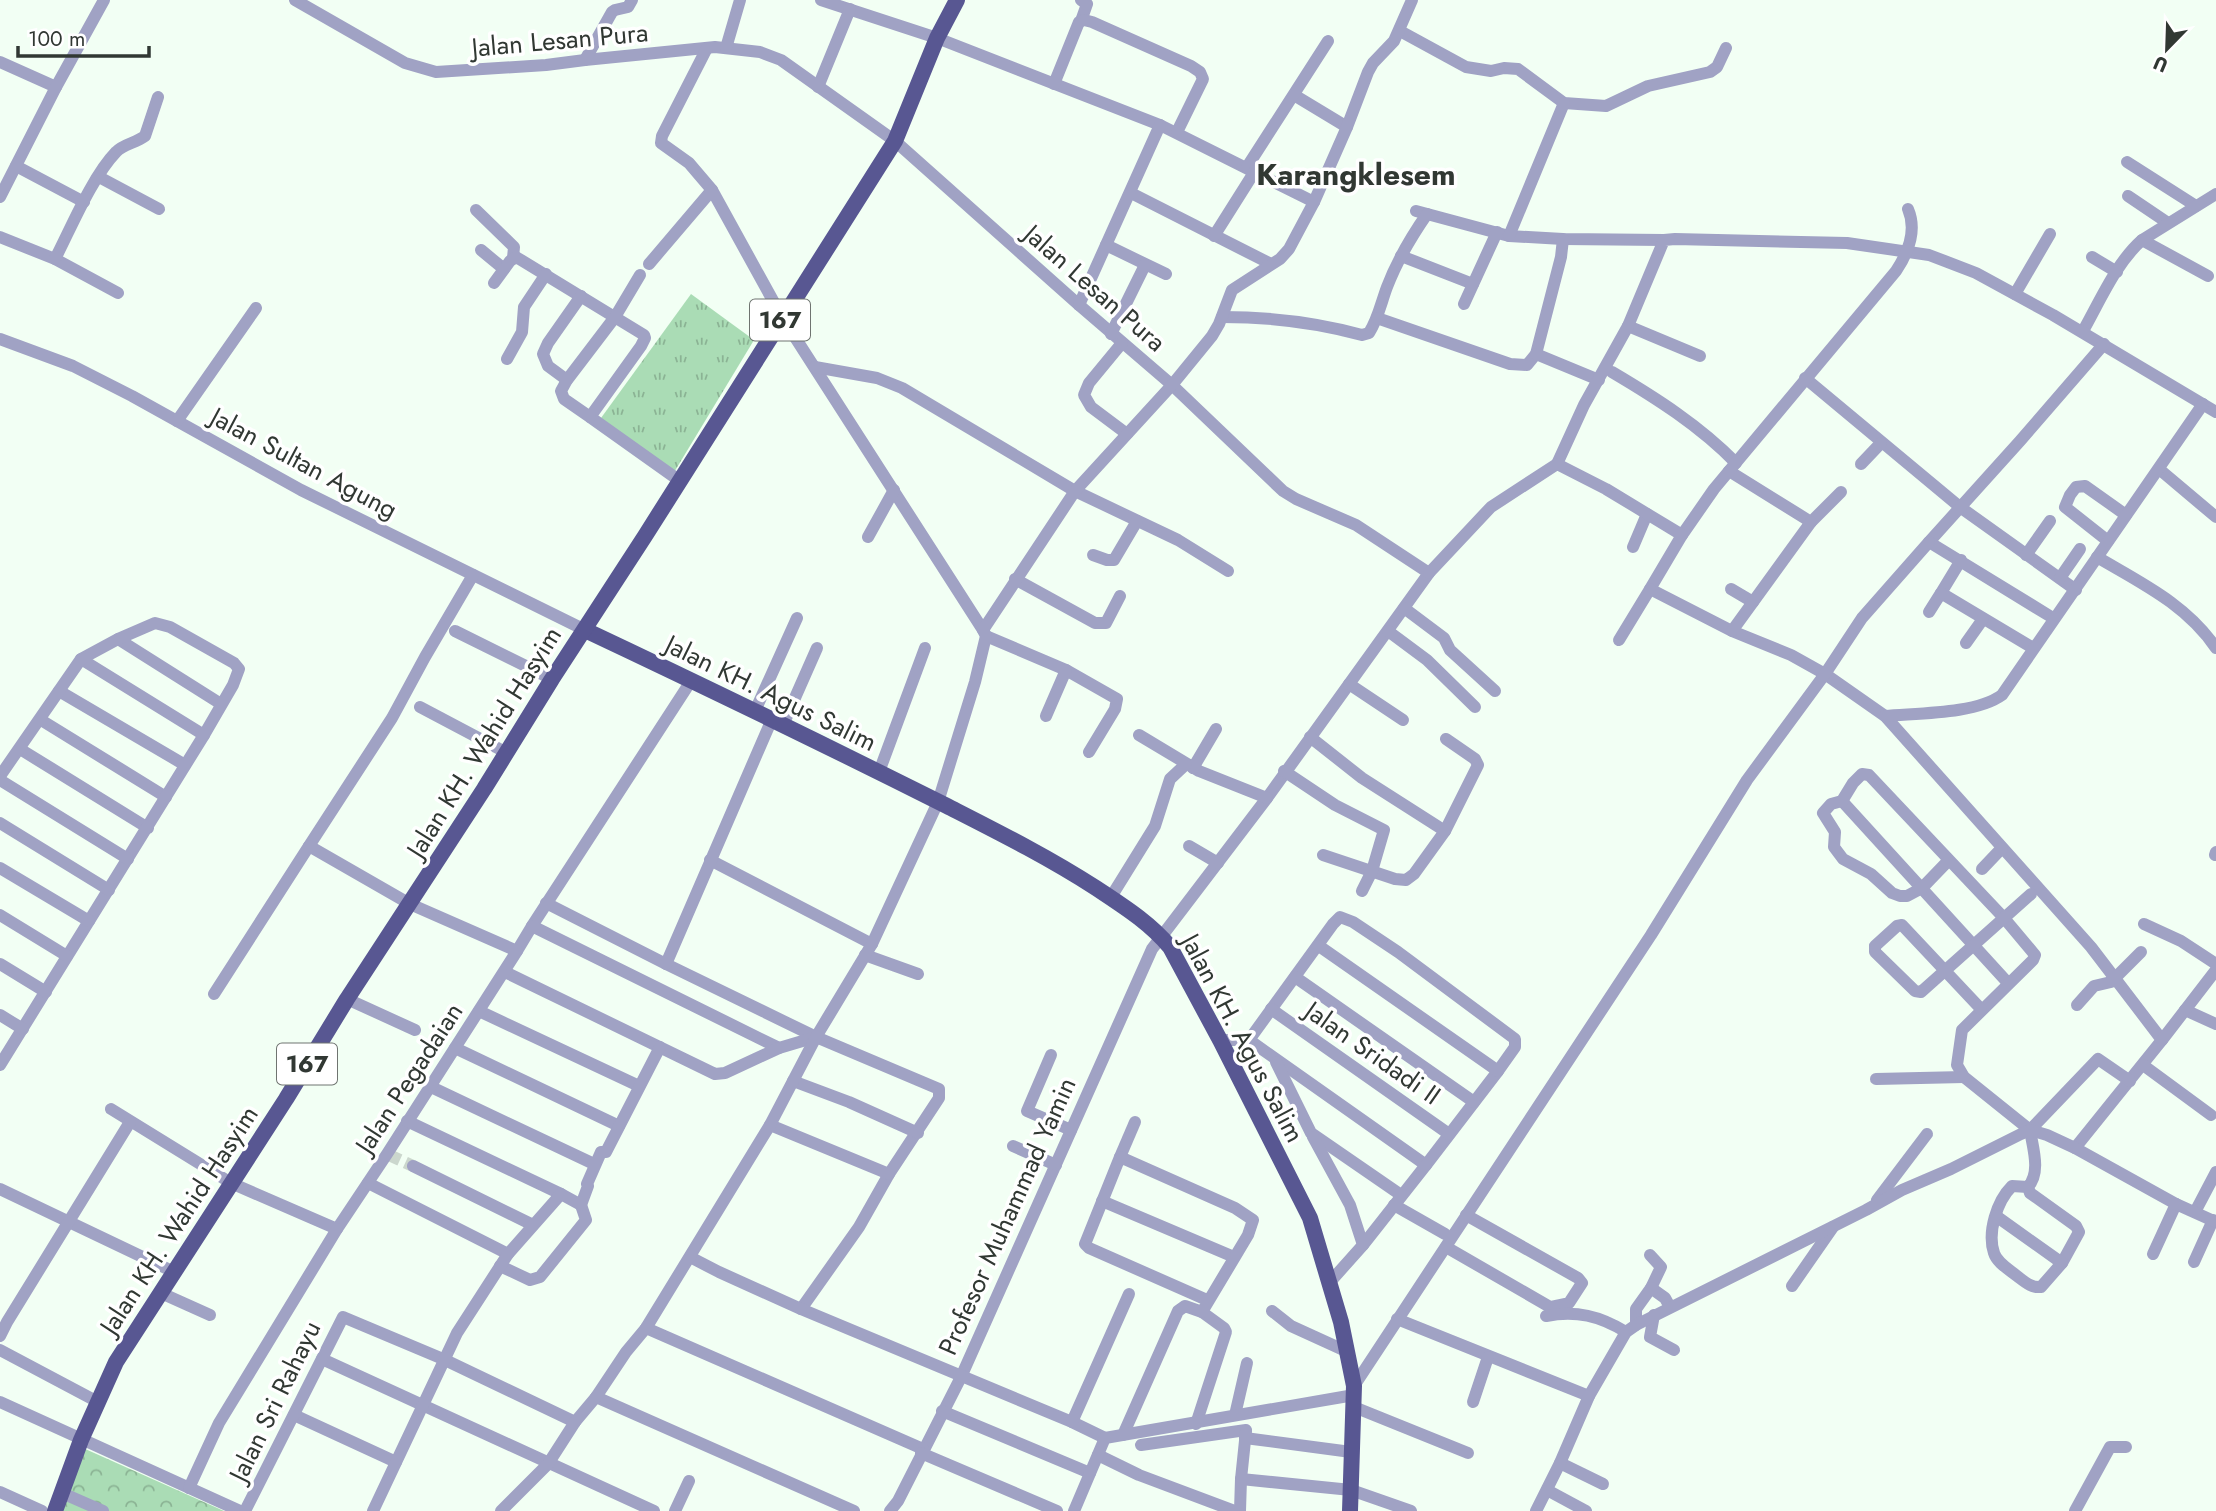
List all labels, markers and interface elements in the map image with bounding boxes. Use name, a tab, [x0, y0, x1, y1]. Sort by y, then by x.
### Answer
street label: Jalan Lesan Pura	[467, 13, 650, 67]
scale bar	[18, 14, 149, 58]
north arrow	[2132, 14, 2202, 84]
text: 100 m	[28, 24, 85, 54]
text: U	[2149, 49, 2172, 79]
district label: Karangklesem	[1256, 153, 1456, 196]
street label: Jalan Lesan Pura	[1013, 214, 1174, 360]
road number: 167	[750, 300, 810, 340]
street label: Jalan Sultan Agung	[201, 396, 404, 528]
street label: Jalan KH. Wahid Hasyim	[396, 619, 571, 867]
street label: Jalan KH. Agus Salim	[656, 624, 883, 761]
street label: Jalan KH. Agus Salim	[1171, 924, 1314, 1149]
street label: Jalan Sridadi II	[1295, 990, 1449, 1114]
street label: Jalan Pegadaian	[344, 995, 472, 1163]
road number: 167	[277, 1044, 337, 1084]
street label: Profesor Muhammad Yamin	[929, 1071, 1085, 1361]
street label: Jalan KH. Wahid Hasyim	[89, 1098, 267, 1344]
street label: Jalan Sri Rahayu	[218, 1314, 330, 1490]

